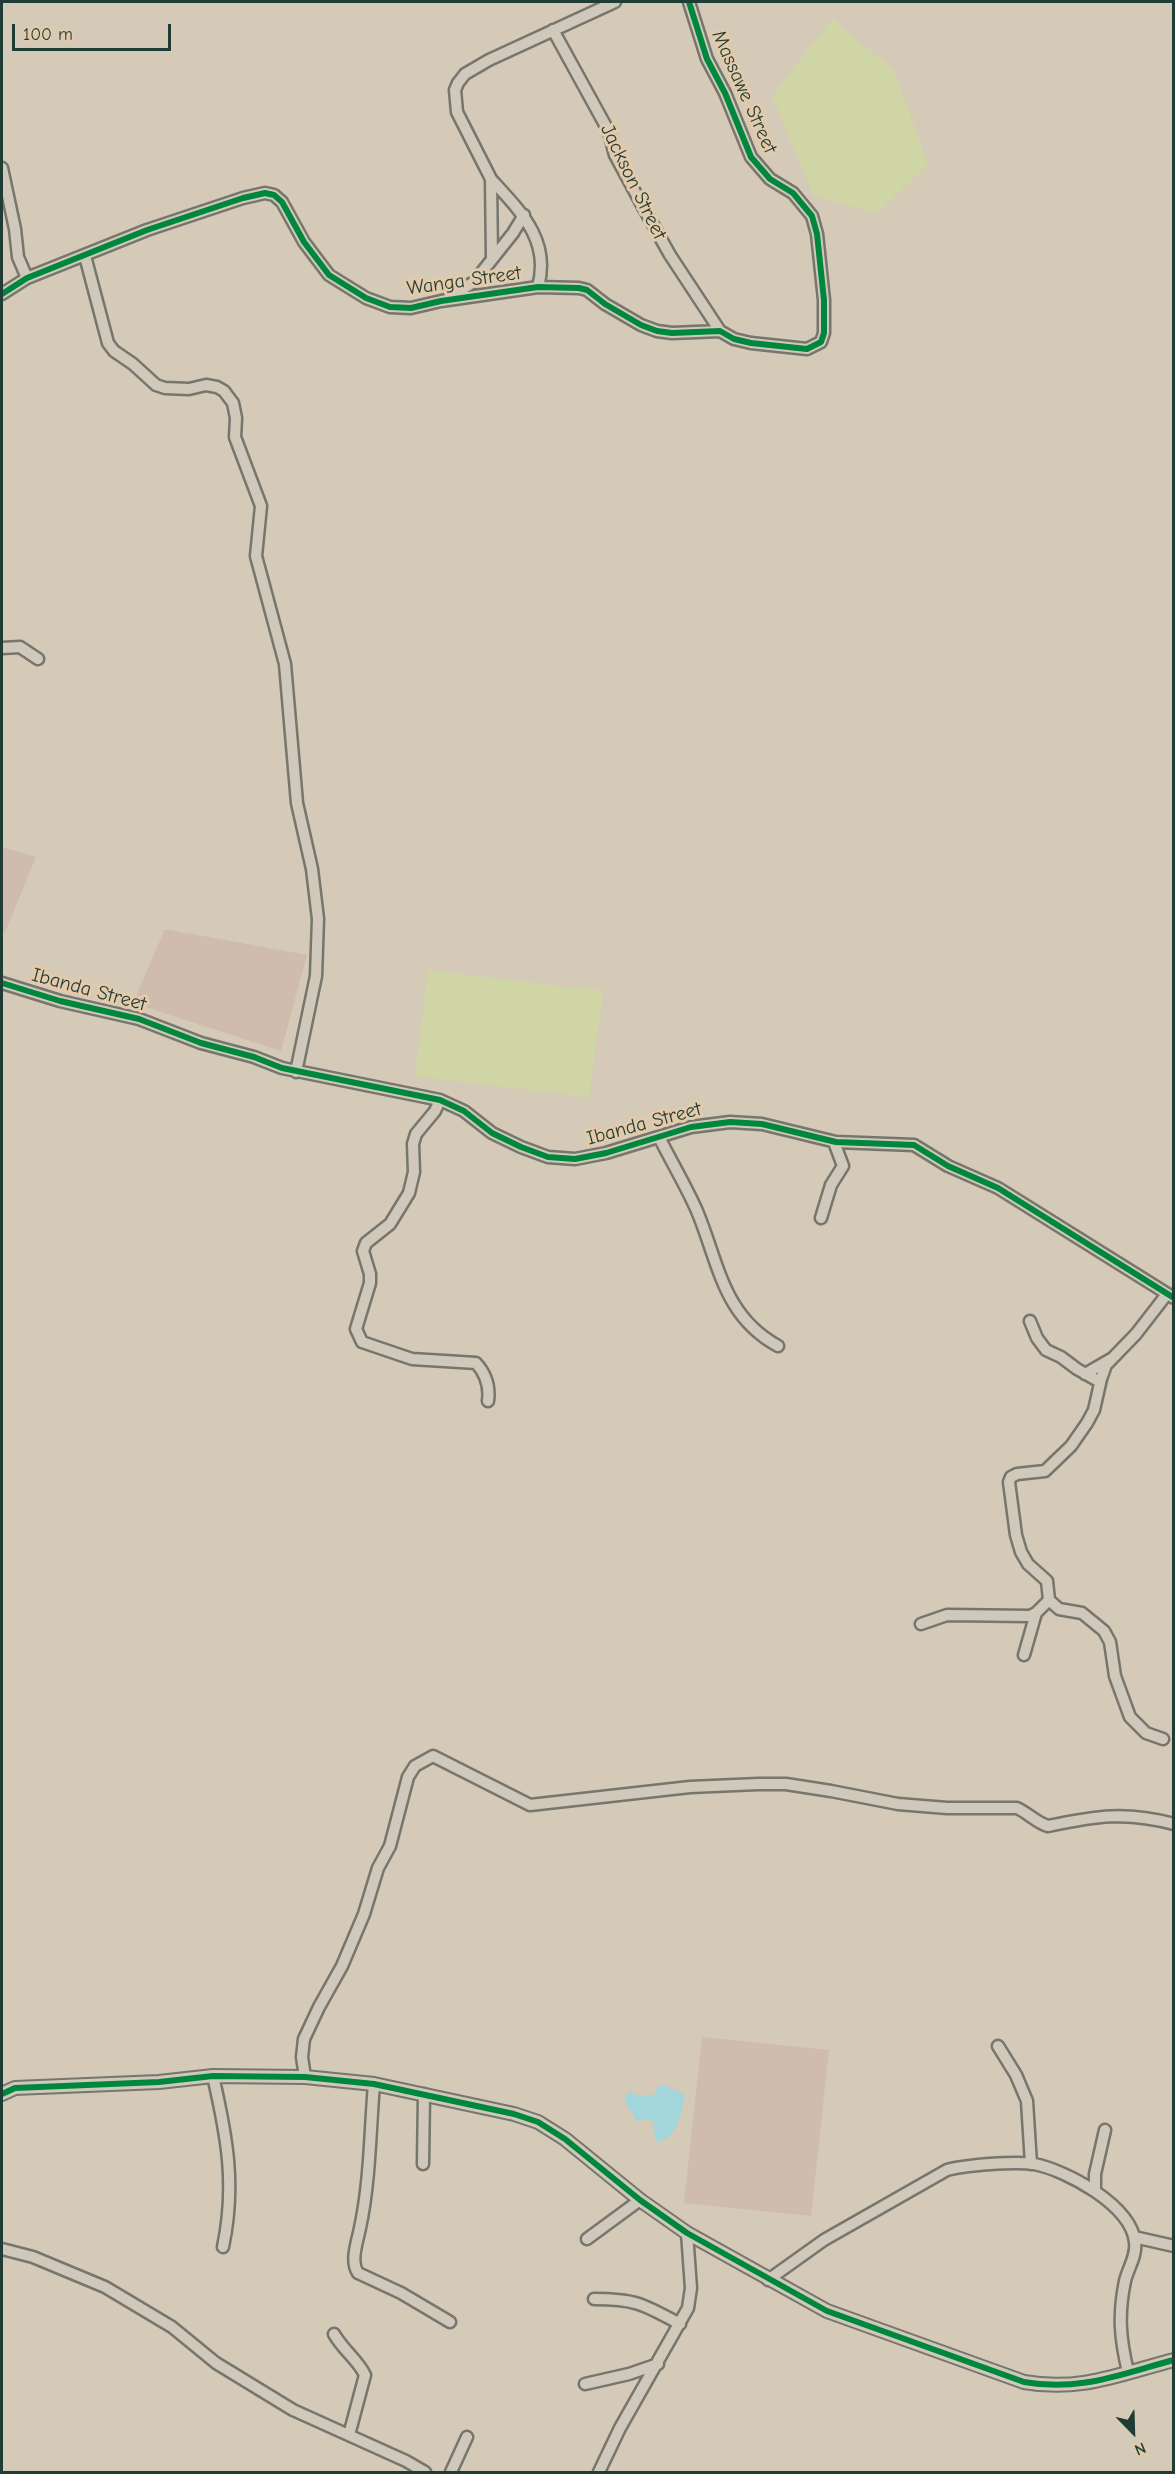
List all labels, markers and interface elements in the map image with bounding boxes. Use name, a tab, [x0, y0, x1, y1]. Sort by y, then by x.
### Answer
scale bar	[15, 12, 174, 50]
text: 100 m	[23, 24, 73, 45]
street label: Massawe Street	[706, 27, 782, 157]
street label: Jackson Street	[595, 120, 671, 244]
street label: Wanga Street	[405, 261, 523, 301]
street label: Ibanda Street	[29, 963, 149, 1017]
street label: Ibanda Street	[584, 1097, 704, 1151]
north arrow	[1103, 2402, 1163, 2462]
text: N	[1132, 2438, 1148, 2459]

